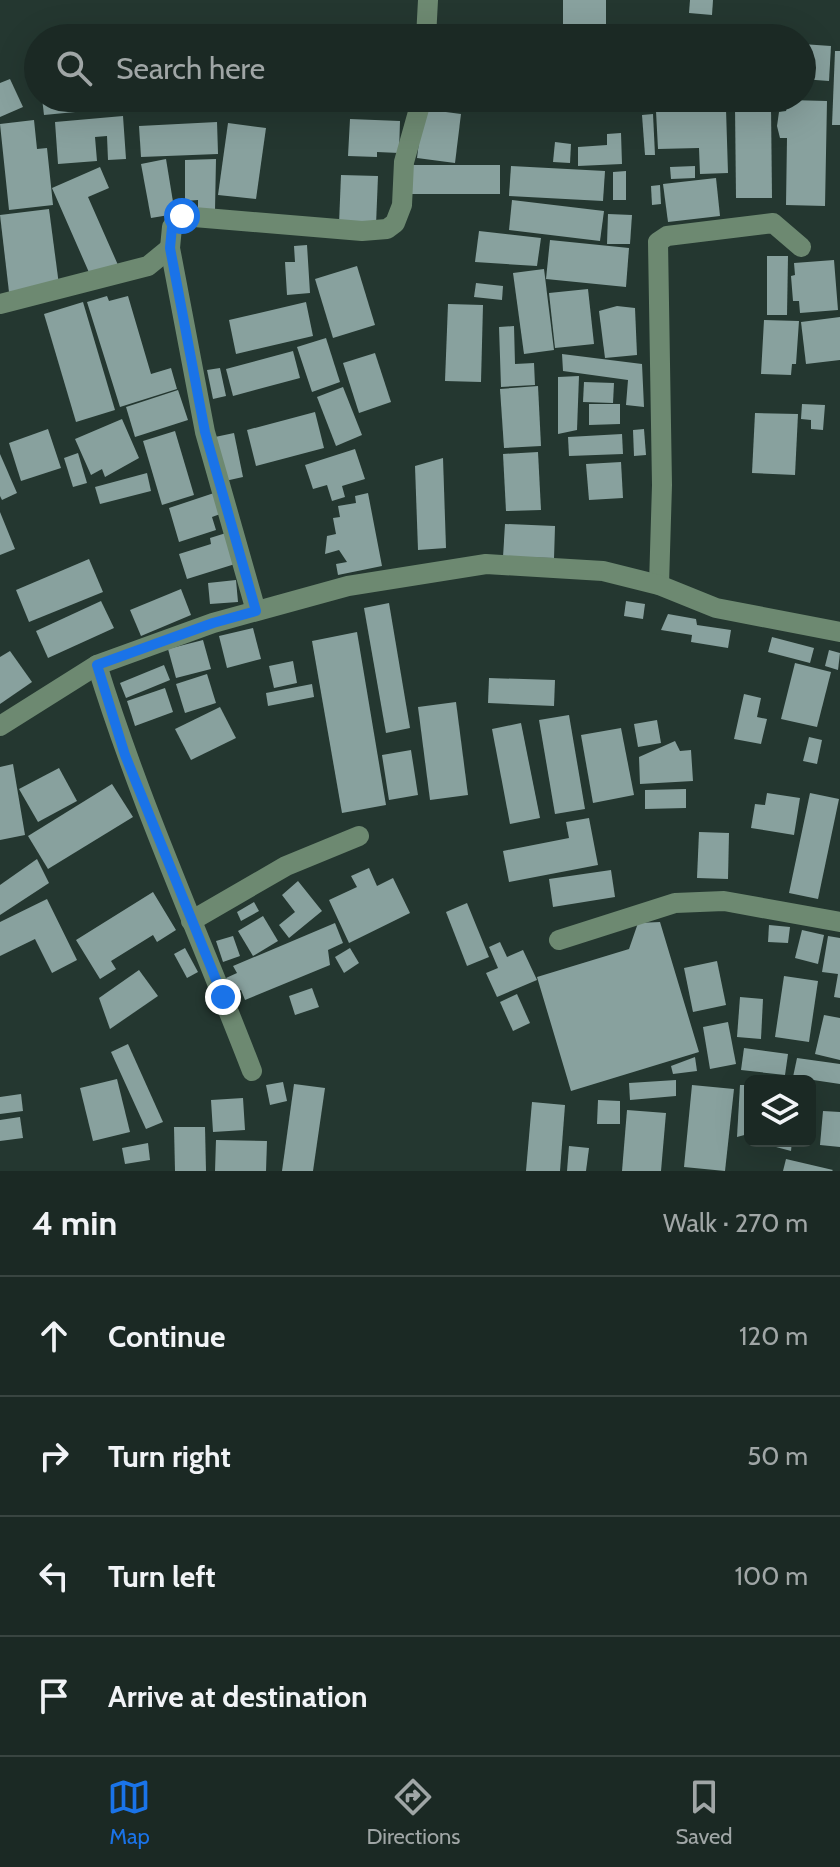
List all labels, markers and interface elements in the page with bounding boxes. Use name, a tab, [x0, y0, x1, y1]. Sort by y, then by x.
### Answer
search box	[24, 24, 816, 112]
icon: search	[52, 46, 96, 90]
text: Search here	[116, 50, 265, 87]
route start	[164, 198, 200, 234]
route end	[205, 979, 241, 1015]
map controls	[744, 1075, 816, 1147]
button: layers	[744, 1075, 816, 1147]
text: 4 min	[32, 1202, 117, 1244]
text: Walk · 270 m	[663, 1207, 808, 1239]
icon: ahead	[32, 1314, 76, 1358]
text: Continue	[108, 1318, 225, 1355]
text: 120 m	[739, 1320, 808, 1352]
icon: right	[32, 1434, 76, 1478]
text: Turn right	[108, 1438, 231, 1475]
text: 50 m	[747, 1440, 808, 1472]
icon: left	[32, 1554, 76, 1598]
text: Turn left	[108, 1558, 216, 1595]
text: 100 m	[735, 1560, 808, 1592]
icon: arrive	[32, 1674, 76, 1718]
text: Arrive at destination	[108, 1678, 368, 1715]
tab: Map	[107, 1775, 151, 1850]
tab: Directions	[366, 1775, 460, 1850]
tab: Saved	[675, 1775, 733, 1850]

